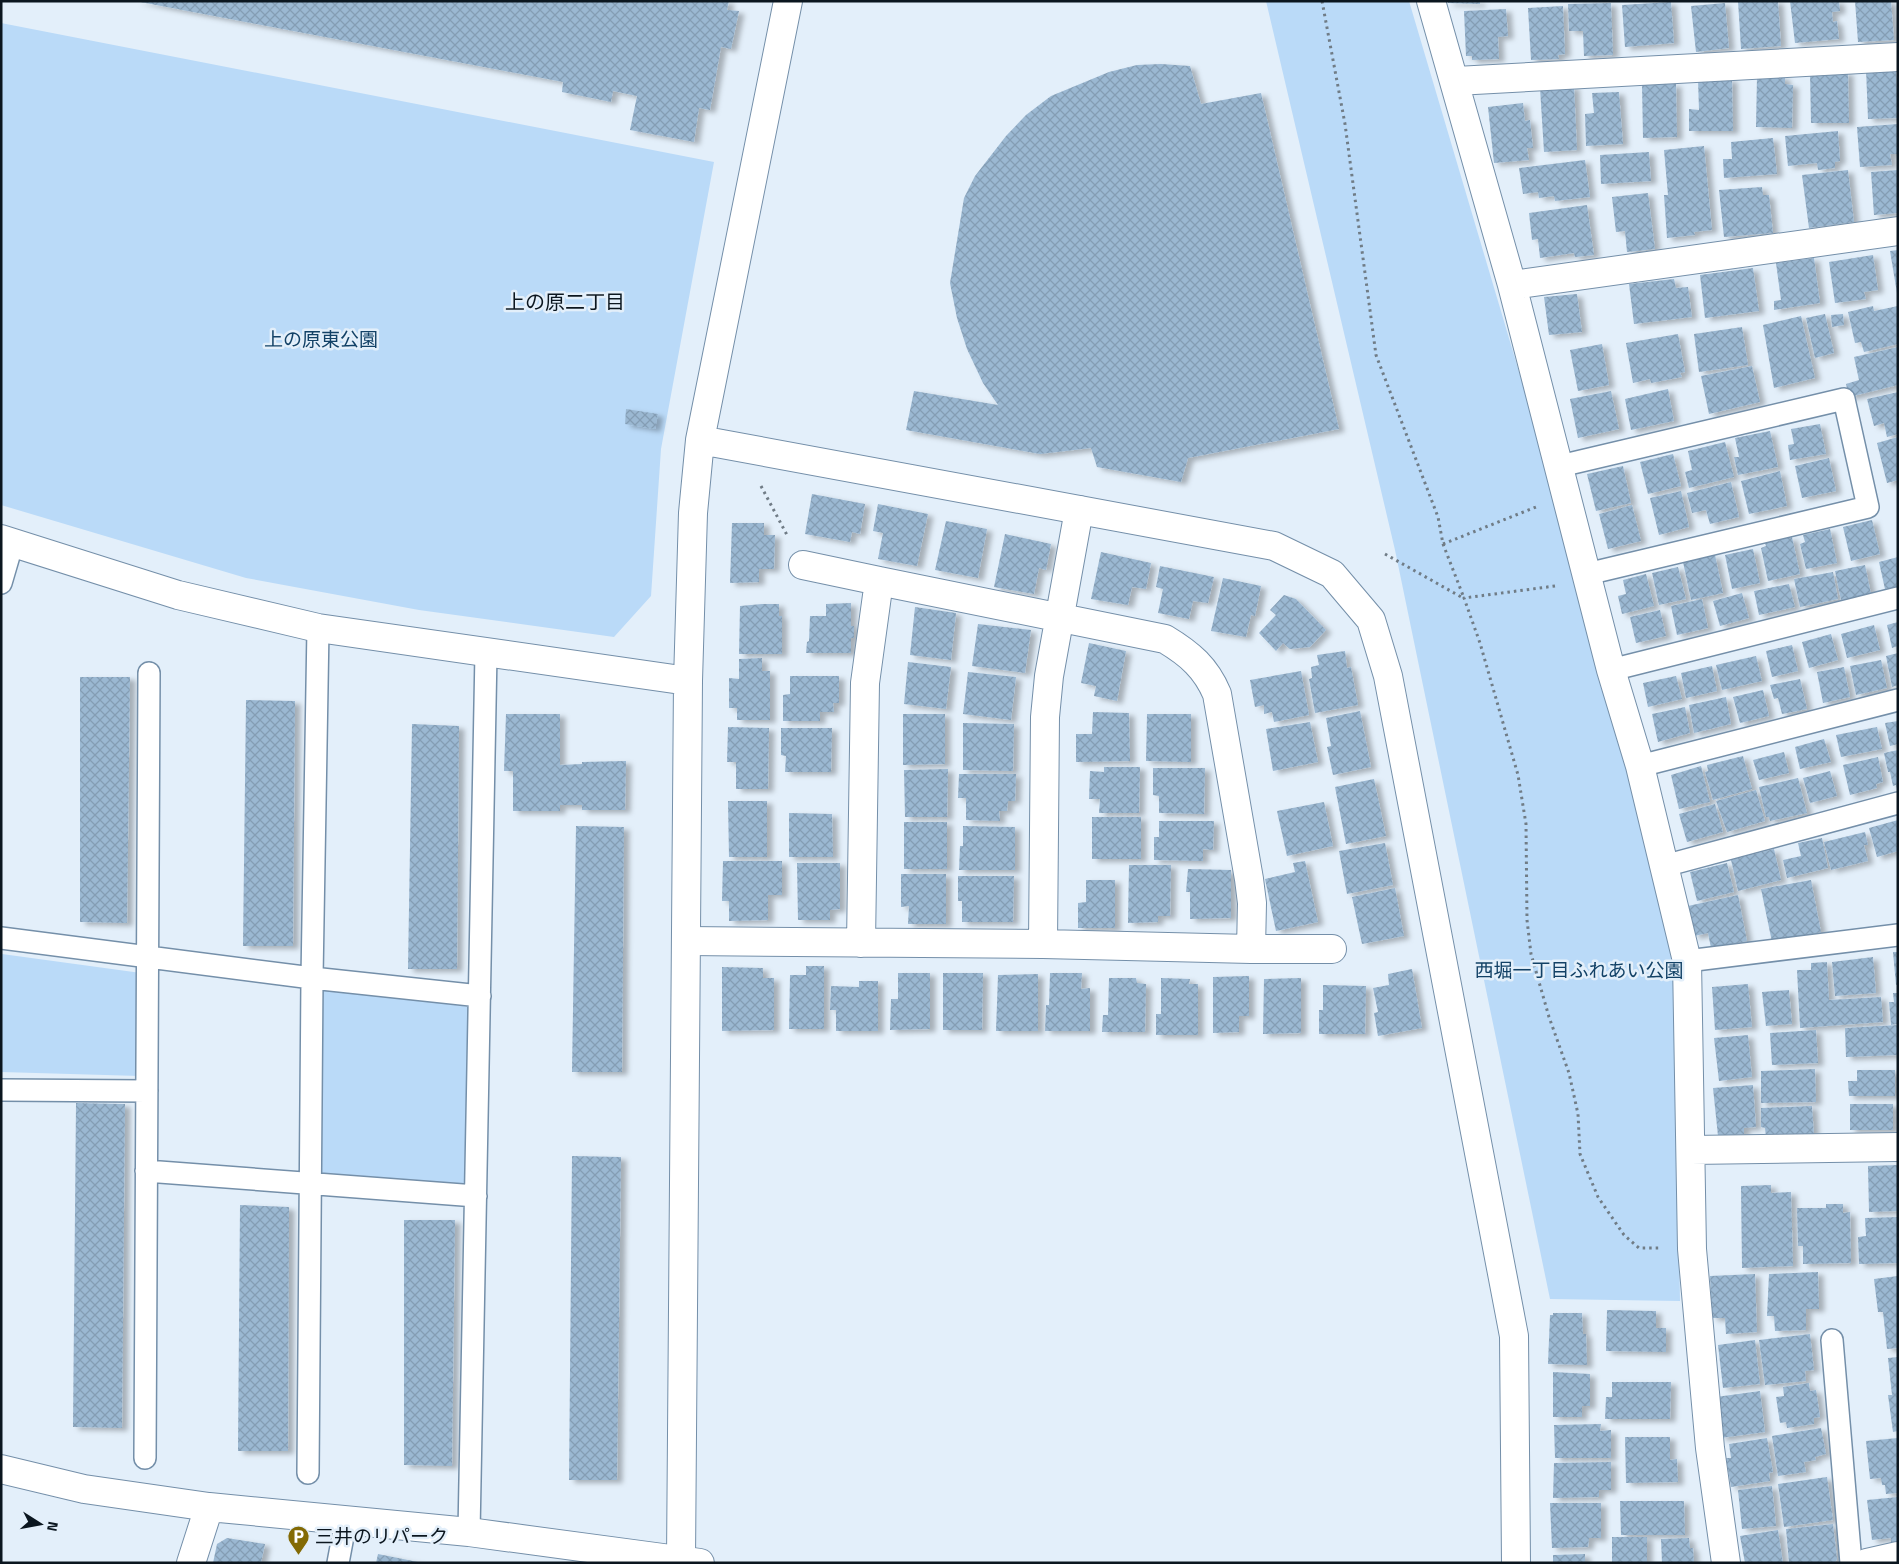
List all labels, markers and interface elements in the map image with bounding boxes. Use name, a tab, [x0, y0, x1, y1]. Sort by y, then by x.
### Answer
district label: 上の原二丁目	[505, 286, 625, 317]
park label: 上の原東公園	[264, 324, 378, 353]
park label: 西堀一丁目ふれあい公園	[1474, 955, 1684, 984]
north arrow	[15, 1499, 65, 1549]
text: N	[42, 1520, 64, 1533]
place label: 三井のリパーク	[315, 1521, 448, 1550]
parking icon: 三井のリパーク	[287, 1524, 311, 1555]

